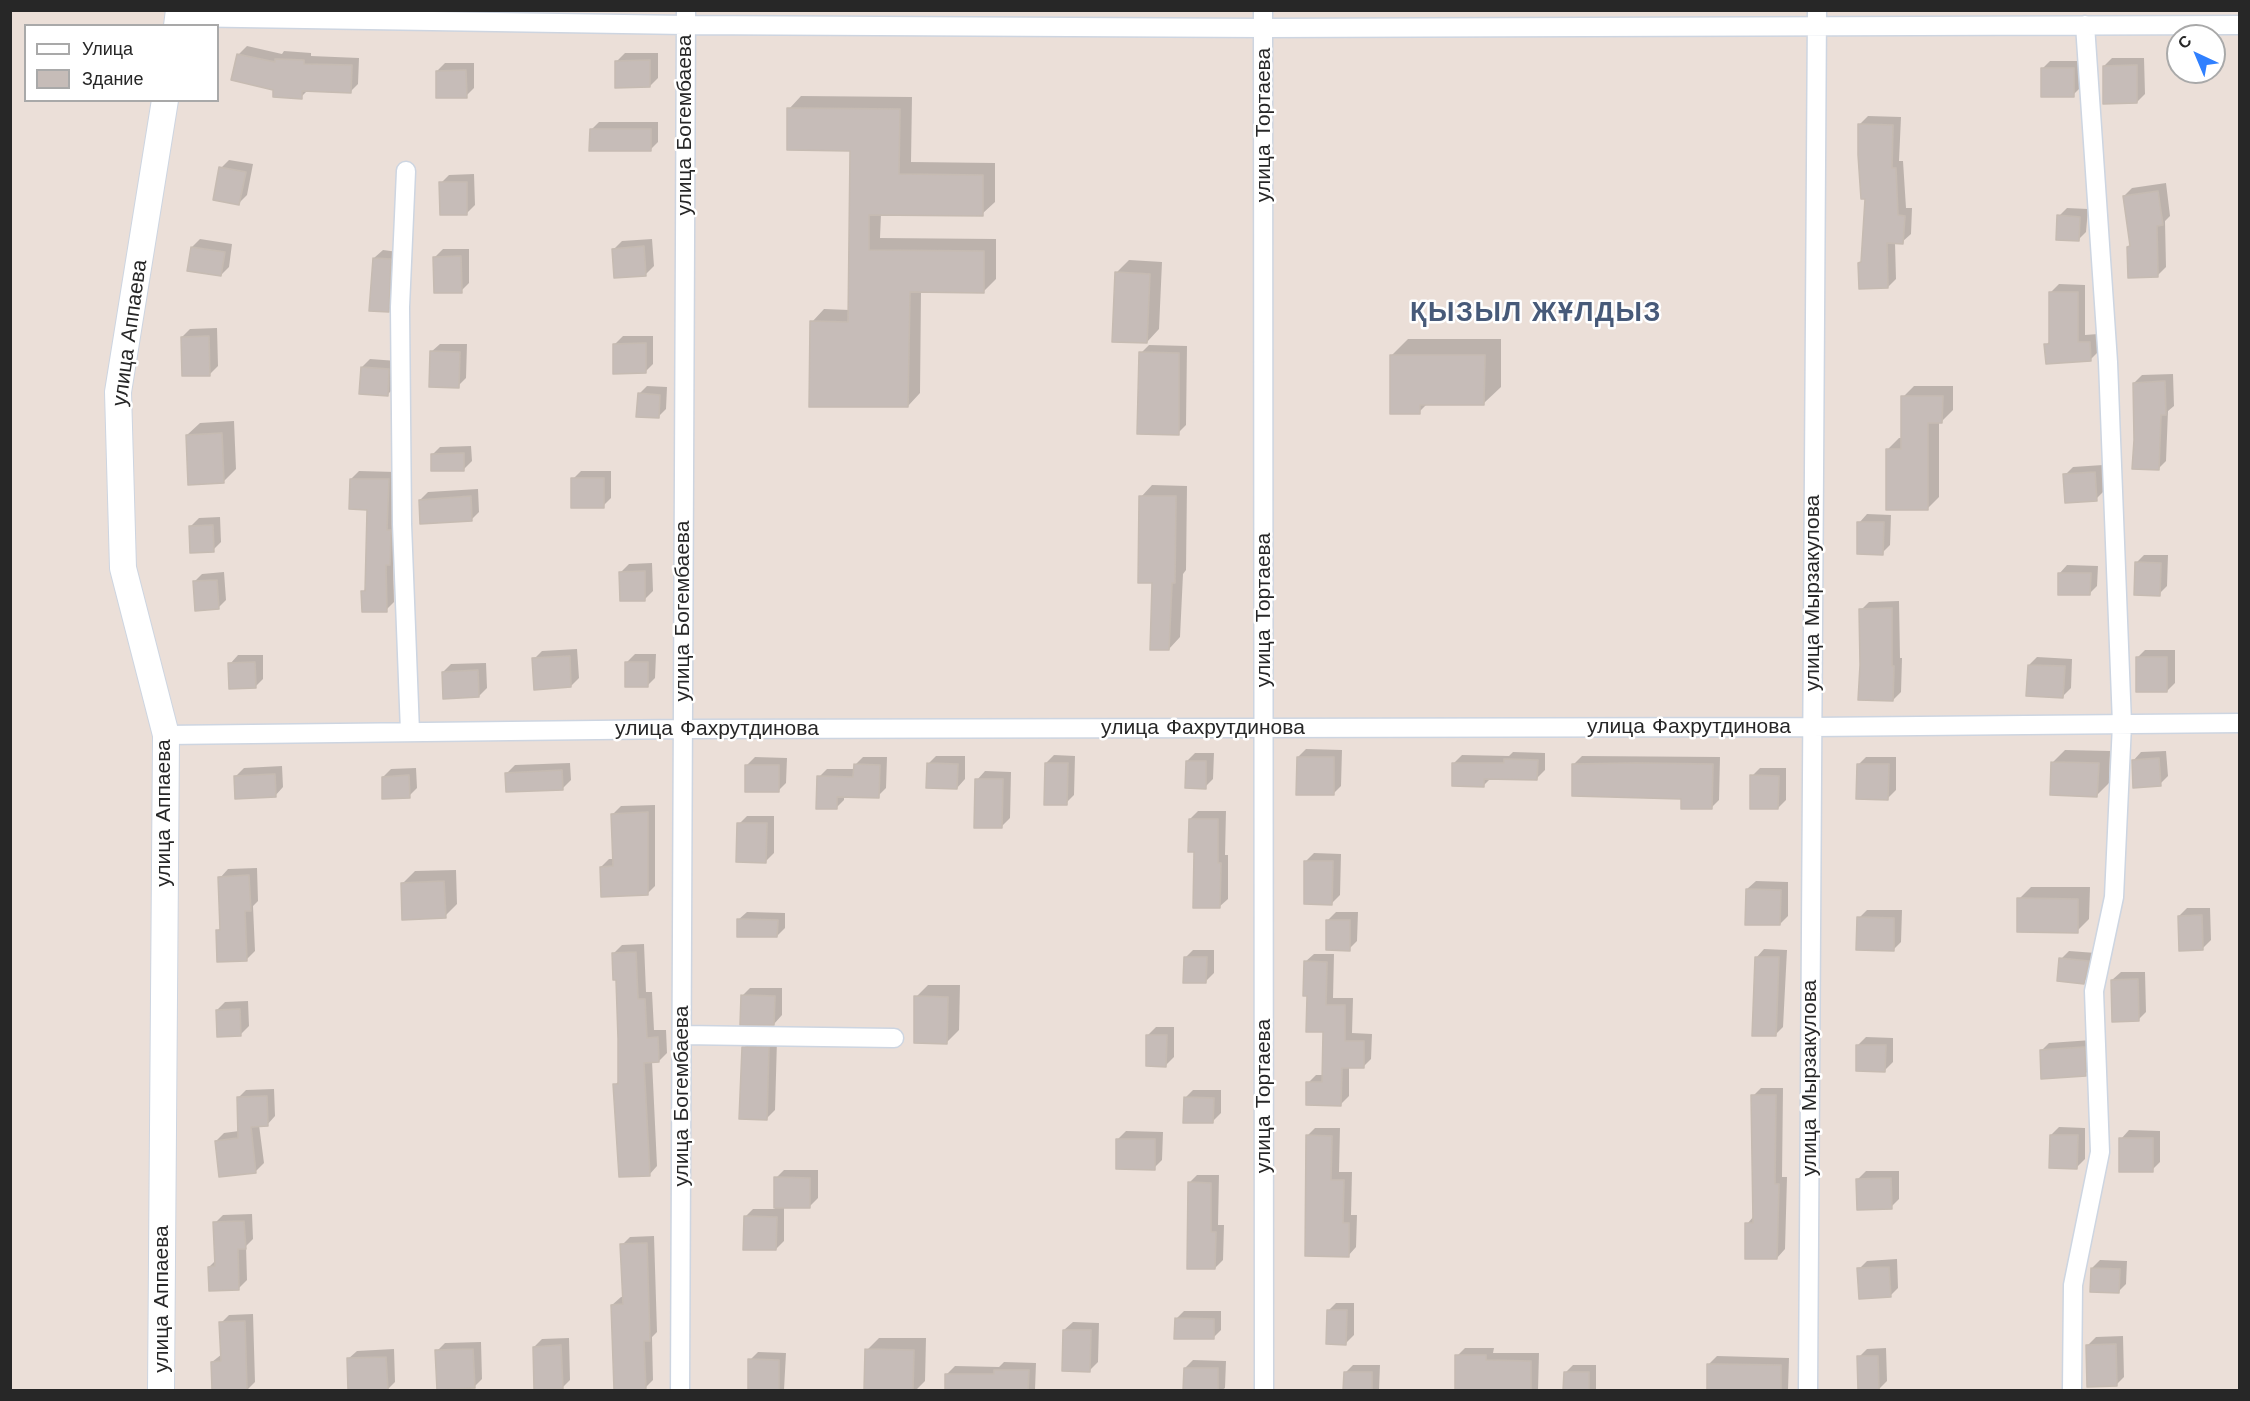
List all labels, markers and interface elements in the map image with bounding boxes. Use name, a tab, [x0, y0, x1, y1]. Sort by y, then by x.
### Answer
legend	[24, 24, 219, 102]
north arrow	[2166, 24, 2226, 84]
text: С	[2174, 31, 2195, 53]
street label: улица Богембаева	[672, 35, 698, 215]
text: Улица	[82, 38, 133, 59]
street label: улица Тортаева	[1251, 48, 1277, 202]
text: Здание	[82, 68, 143, 89]
street label: улица Аппаева	[107, 258, 153, 408]
district label: ҚЫЗЫЛ ЖҰЛДЫЗ	[1410, 297, 1662, 329]
street label: улица Мырзакулова	[1800, 495, 1826, 691]
street label: улица Богембаева	[670, 521, 696, 701]
street label: улица Тортаева	[1251, 533, 1277, 687]
street label: улица Фахрутдинова	[1587, 714, 1791, 740]
street label: улица Фахрутдинова	[1101, 715, 1305, 741]
street label: улица Фахрутдинова	[615, 716, 819, 742]
street label: улица Аппаева	[151, 739, 177, 887]
street label: улица Мырзакулова	[1797, 980, 1823, 1176]
street label: улица Богембаева	[669, 1006, 695, 1186]
street label: улица Тортаева	[1251, 1019, 1277, 1173]
street label: улица Аппаева	[149, 1225, 175, 1373]

